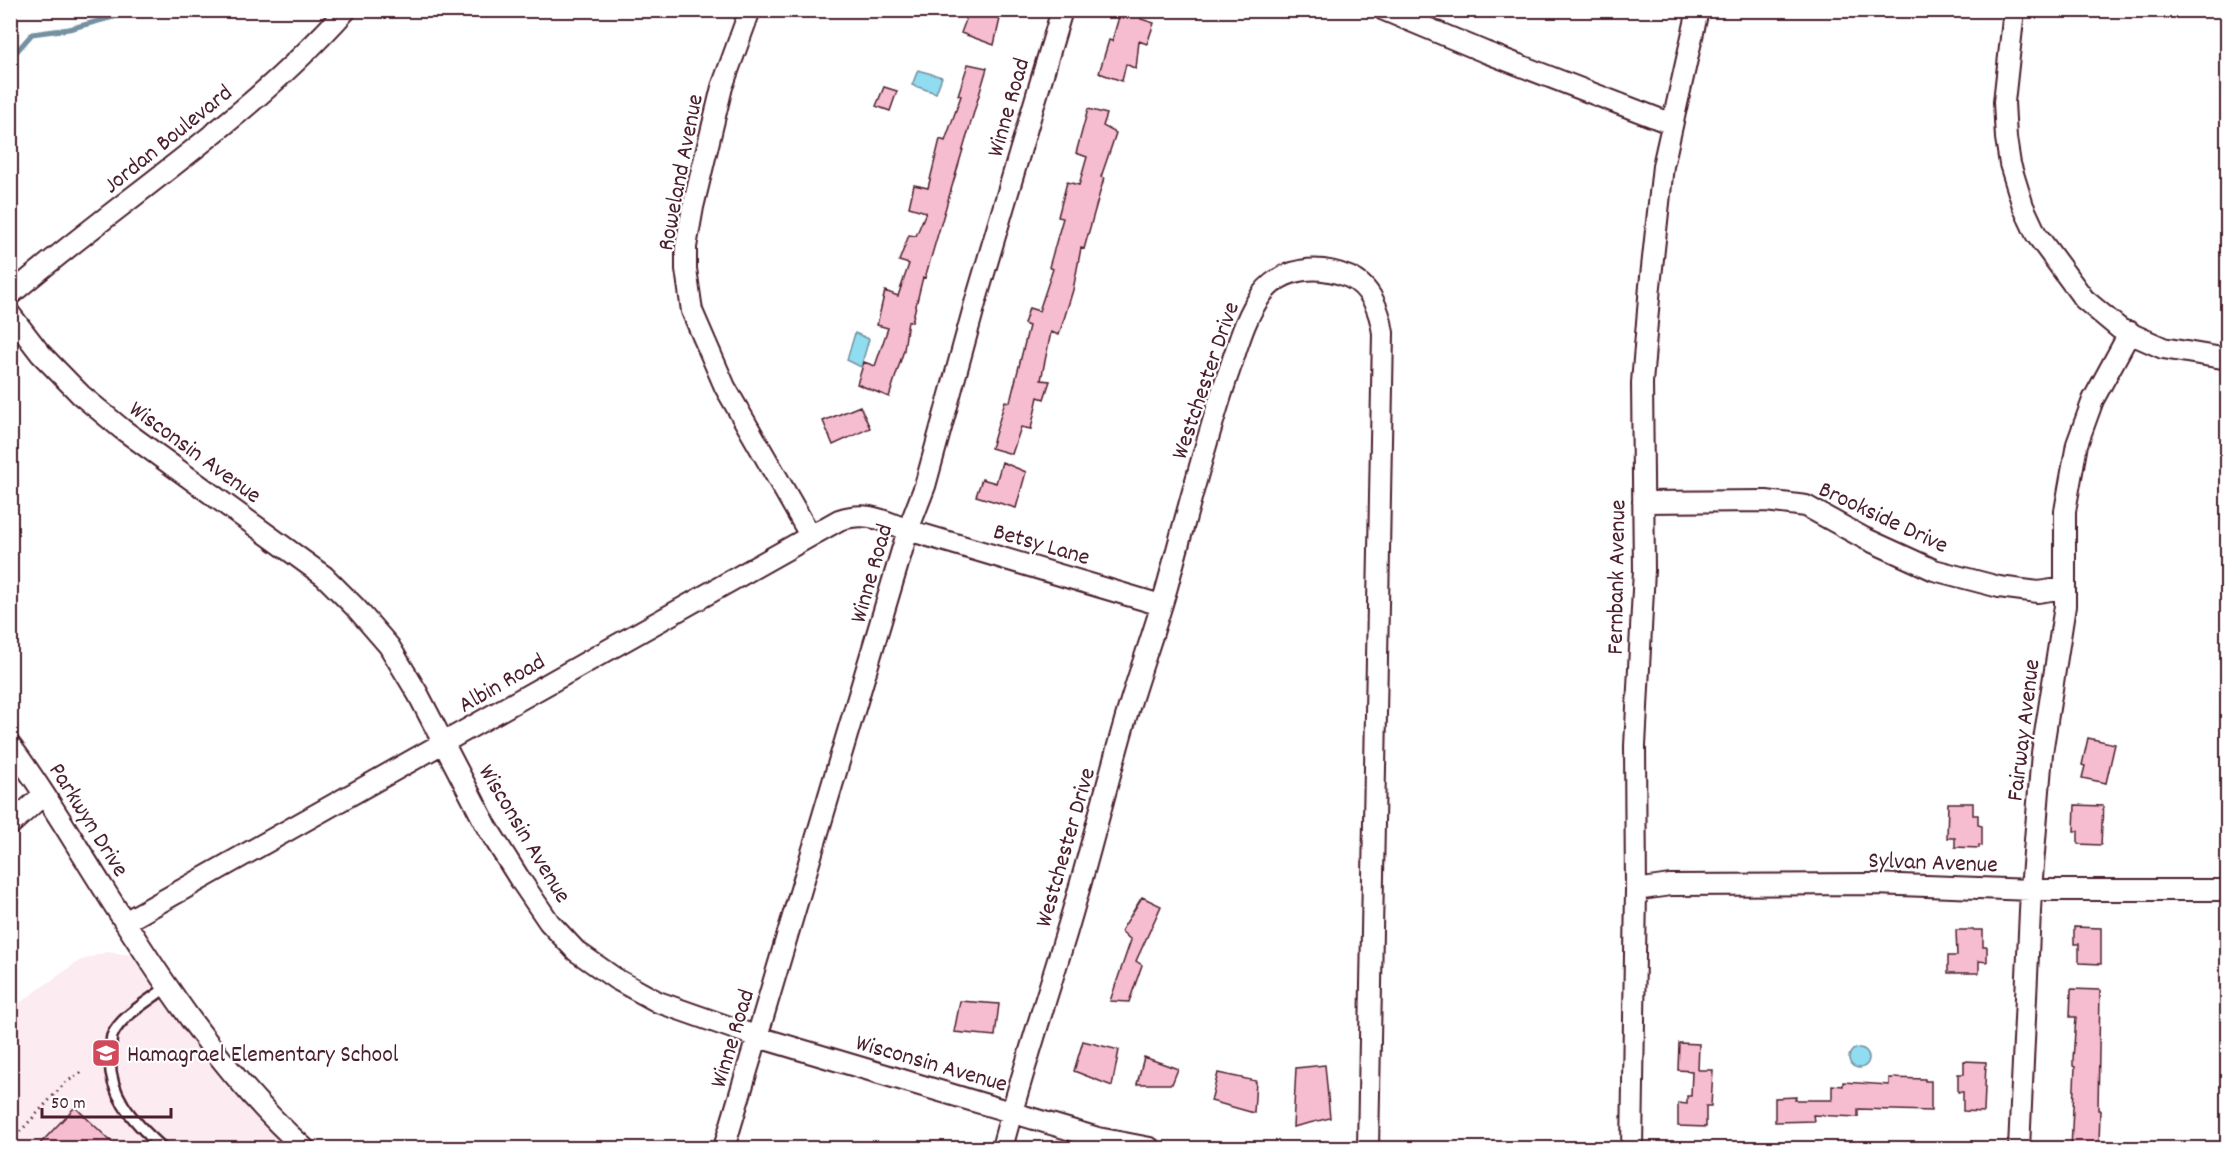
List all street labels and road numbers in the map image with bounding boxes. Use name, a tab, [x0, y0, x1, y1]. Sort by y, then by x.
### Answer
street label: Winne Road	[980, 54, 1040, 161]
street label: Jordan Boulevard	[97, 78, 241, 203]
street label: Roweland Avenue	[650, 91, 714, 254]
street label: Westchester Drive	[1164, 298, 1250, 464]
street label: Wisconsin Avenue	[121, 394, 268, 513]
street label: Brookside Drive	[1812, 474, 1953, 564]
street label: Fernbank Avenue	[1600, 499, 1636, 655]
street label: Betsy Lane	[989, 516, 1093, 576]
street label: Winne Road	[843, 520, 903, 627]
street label: Albin Road	[453, 646, 552, 723]
street label: Fairway Avenue	[1999, 657, 2051, 803]
street label: Parkwyn Drive	[39, 757, 136, 884]
street label: Wisconsin Avenue	[469, 759, 578, 910]
street label: Westchester Drive	[1028, 764, 1106, 932]
street label: Sylvan Avenue	[1868, 845, 1998, 883]
street label: Winne Road	[703, 985, 765, 1092]
street label: Wisconsin Avenue	[851, 1027, 1011, 1103]

